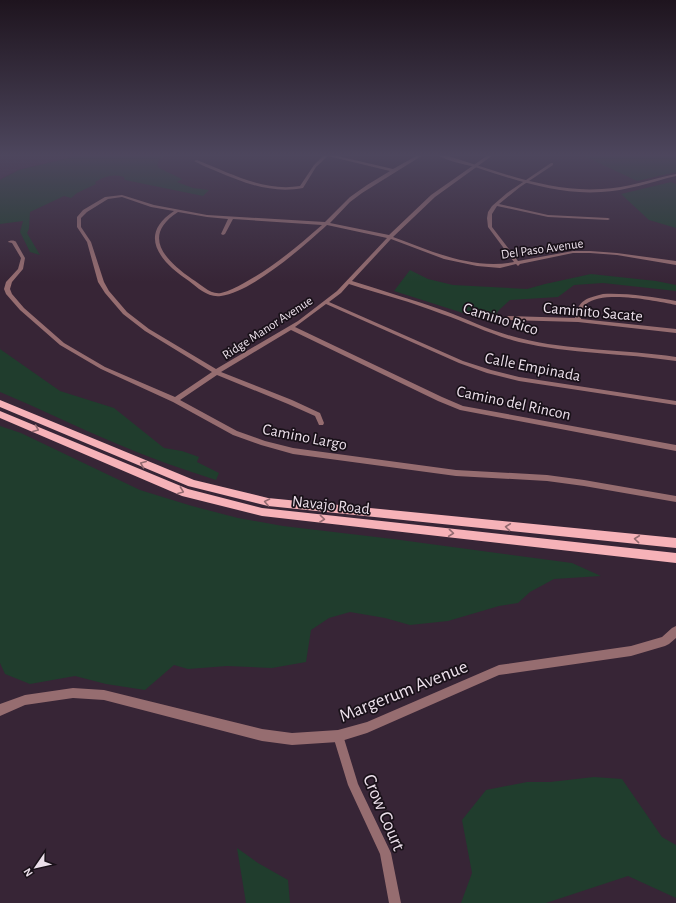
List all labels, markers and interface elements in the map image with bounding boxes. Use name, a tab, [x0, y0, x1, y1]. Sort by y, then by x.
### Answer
street label: Del Paso Avenue	[500, 237, 584, 262]
street label: Ridge Manor Avenue	[220, 294, 315, 362]
street label: Camino Rico	[461, 300, 540, 338]
street label: Caminito Sacate	[542, 300, 643, 324]
street label: Calle Empinada	[484, 350, 582, 384]
street label: Camino del Rincon	[455, 383, 572, 423]
street label: Camino Largo	[261, 421, 349, 453]
one-way arrow	[31, 424, 39, 432]
one-way arrow	[140, 460, 147, 468]
one-way arrow	[178, 486, 185, 494]
street label: Navajo Road	[291, 493, 371, 518]
one-way arrow	[264, 498, 270, 506]
one-way arrow	[319, 514, 325, 523]
one-way arrow	[505, 522, 511, 531]
one-way arrow	[448, 529, 454, 538]
one-way arrow	[634, 535, 640, 544]
street label: Margerum Avenue	[337, 657, 471, 726]
street label: Crow Court	[359, 772, 408, 854]
north arrow	[16, 847, 56, 887]
text: N	[21, 866, 35, 879]

